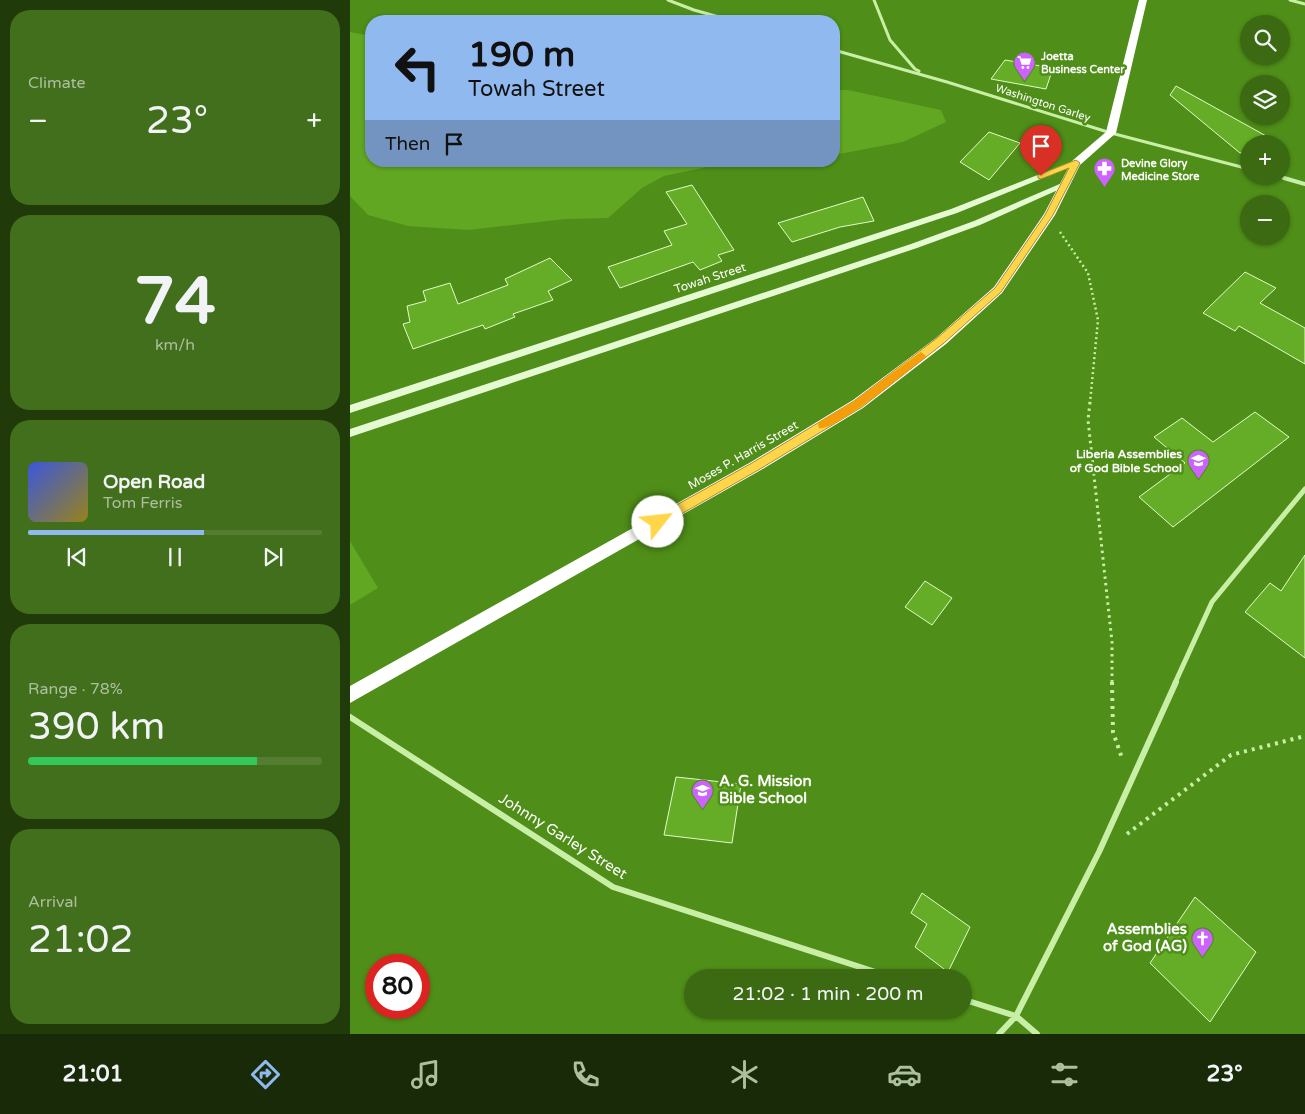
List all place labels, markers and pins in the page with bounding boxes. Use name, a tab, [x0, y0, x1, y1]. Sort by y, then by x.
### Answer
supermarket icon: Joetta Business Center	[1013, 50, 1037, 81]
place label: Joetta Business Center	[1040, 50, 1125, 76]
pin	[1020, 125, 1062, 176]
pharmacy icon: Devine Glory Medicine Store	[1093, 157, 1117, 188]
place label: Devine Glory Medicine Store	[1121, 157, 1200, 183]
place label: Liberia Assemblies of God Bible School	[1070, 447, 1182, 475]
school or university icon: Liberia Assemblies of God Bible School	[1186, 449, 1210, 480]
place label: A. G. Mission Bible School	[719, 772, 812, 807]
school or university icon: A. G. Mission Bible School	[691, 778, 715, 809]
place label: Assemblies of God (AG)	[1103, 920, 1187, 955]
church icon: Assemblies of God (AG)	[1191, 926, 1215, 957]

